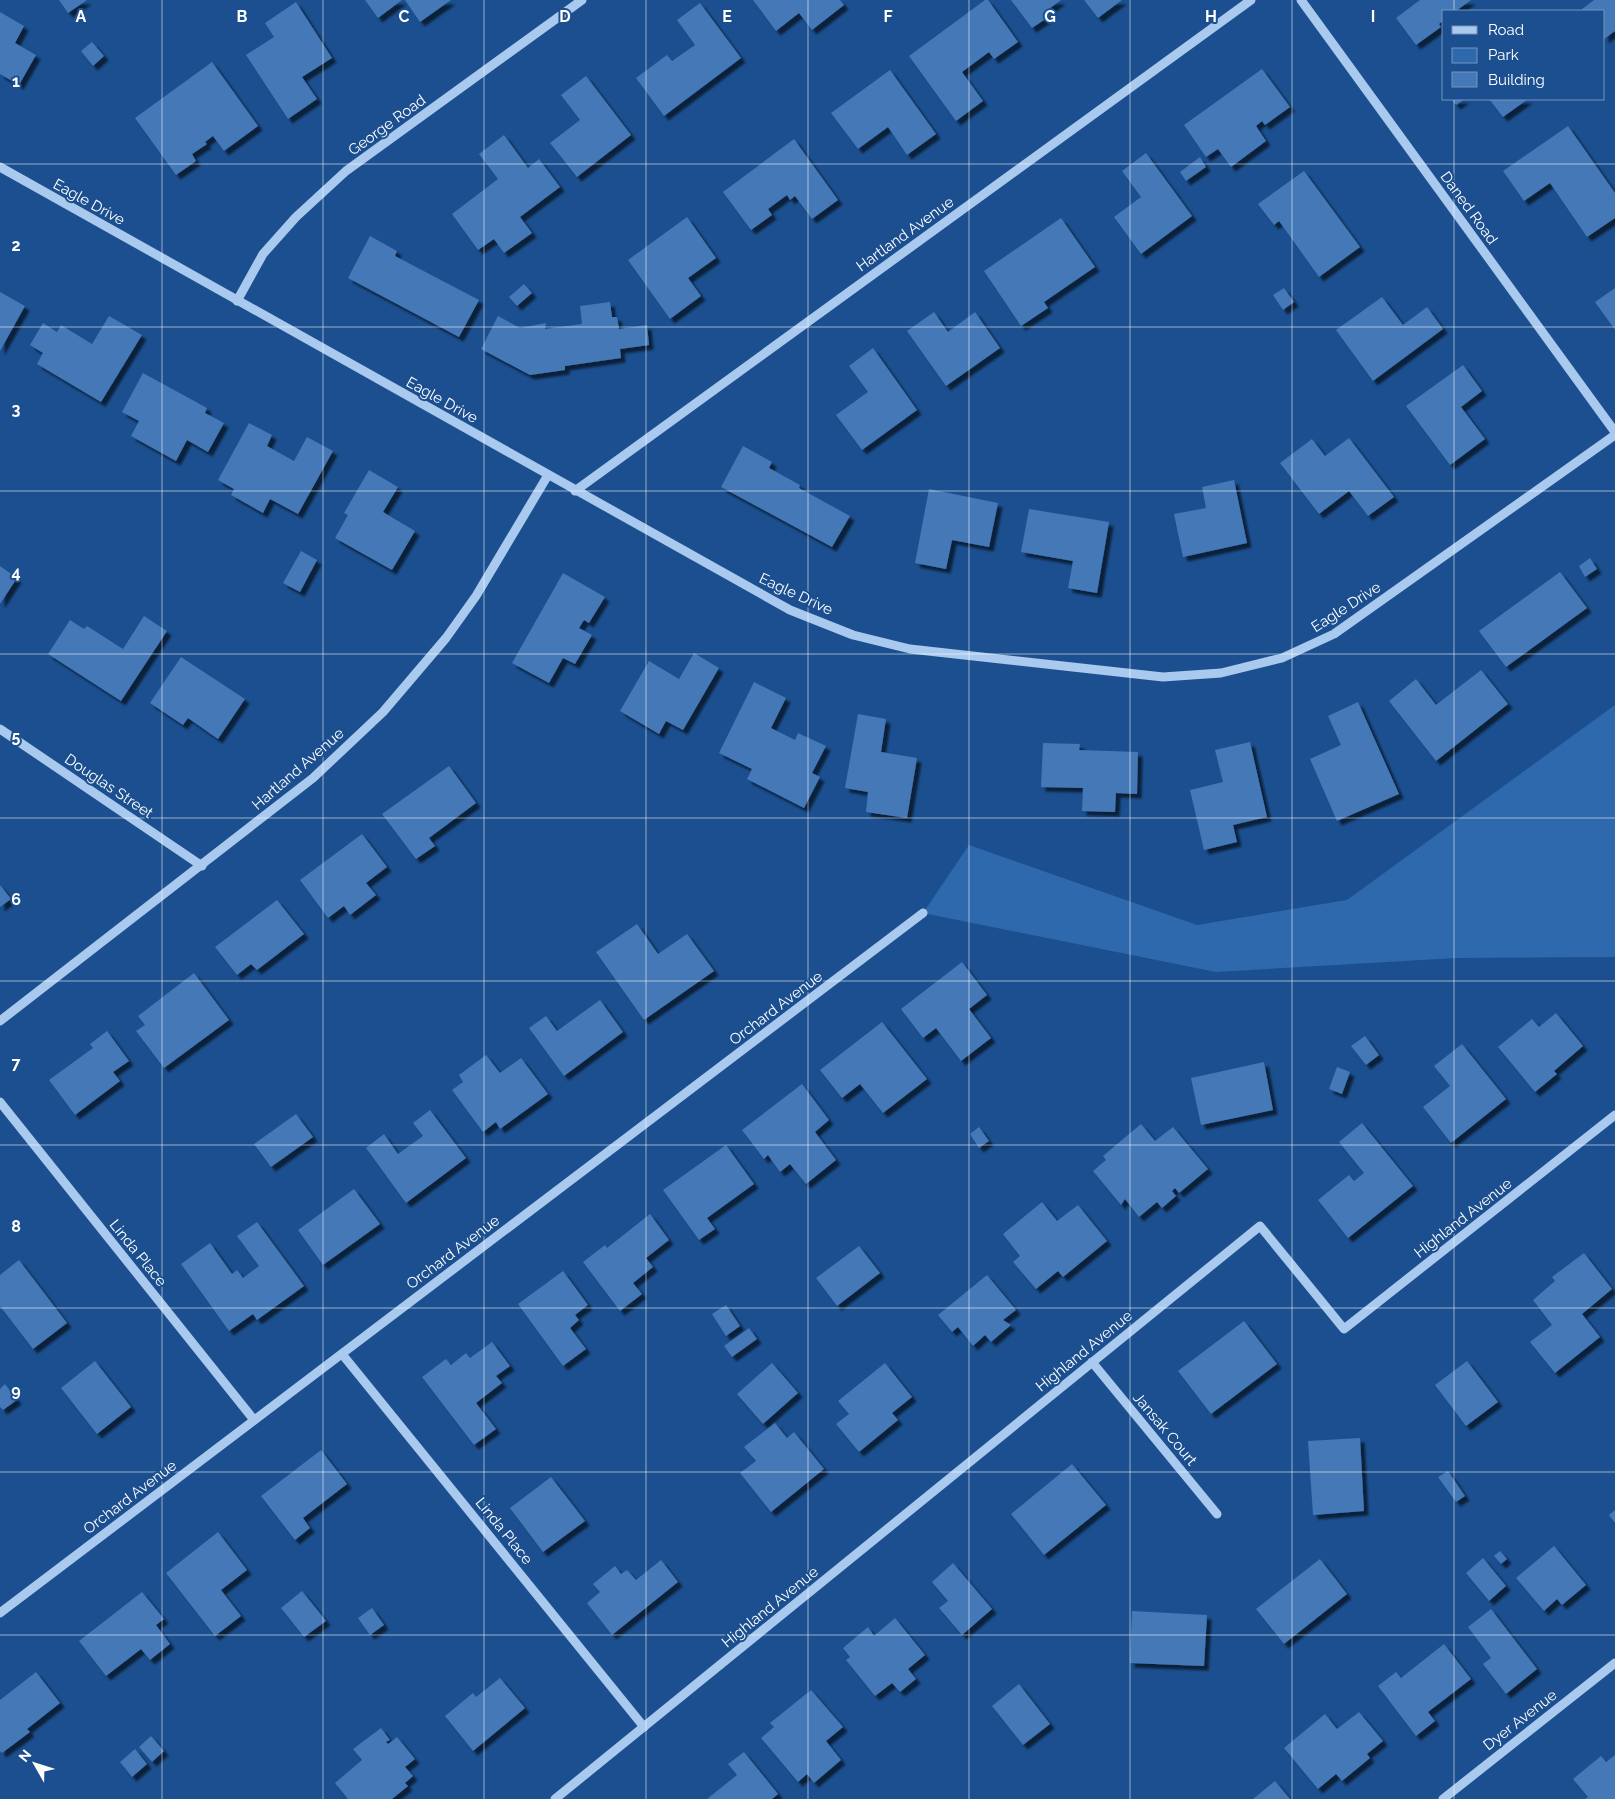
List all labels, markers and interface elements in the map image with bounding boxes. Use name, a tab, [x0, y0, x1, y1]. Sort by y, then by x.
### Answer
text: A	[76, 7, 87, 26]
text: B	[237, 7, 248, 26]
text: C	[399, 7, 410, 26]
text: D	[559, 7, 571, 26]
text: E	[722, 7, 732, 26]
text: F	[883, 7, 893, 26]
text: G	[1044, 7, 1056, 26]
text: H	[1205, 7, 1217, 26]
text: I	[1371, 7, 1375, 26]
legend	[1442, 10, 1605, 100]
text: Road	[1488, 21, 1524, 39]
text: Park	[1488, 46, 1519, 64]
text: Building	[1488, 71, 1545, 89]
text: 1	[12, 72, 20, 91]
street label: George Road	[345, 91, 429, 159]
street label: Daned Road	[1437, 168, 1501, 248]
street label: Eagle Drive	[50, 175, 128, 229]
street label: Hartland Avenue	[853, 193, 957, 275]
text: 2	[11, 236, 21, 255]
street label: Eagle Drive	[403, 373, 481, 427]
text: 3	[12, 400, 21, 419]
text: 4	[11, 563, 21, 582]
street label: Eagle Drive	[756, 569, 836, 619]
street label: Eagle Drive	[1308, 578, 1384, 636]
street label: Hartland Avenue	[248, 724, 348, 814]
text: 5	[12, 727, 21, 746]
street label: Douglas Street	[61, 750, 157, 822]
text: 6	[11, 890, 21, 909]
street label: Orchard Avenue	[726, 967, 826, 1049]
text: 7	[12, 1054, 21, 1073]
street label: Highland Avenue	[1411, 1174, 1515, 1262]
street label: Orchard Avenue	[403, 1211, 503, 1293]
street label: Linda Place	[106, 1216, 170, 1290]
text: 8	[11, 1217, 21, 1236]
street label: Highland Avenue	[1032, 1307, 1136, 1395]
text: 9	[11, 1381, 21, 1400]
street label: Jansak Court	[1129, 1389, 1201, 1469]
street label: Orchard Avenue	[80, 1456, 180, 1538]
street label: Linda Place	[472, 1494, 536, 1568]
street label: Highland Avenue	[718, 1563, 822, 1651]
street label: Dyer Avenue	[1480, 1686, 1560, 1754]
north arrow	[10, 1739, 60, 1789]
text: N	[15, 1747, 34, 1765]

